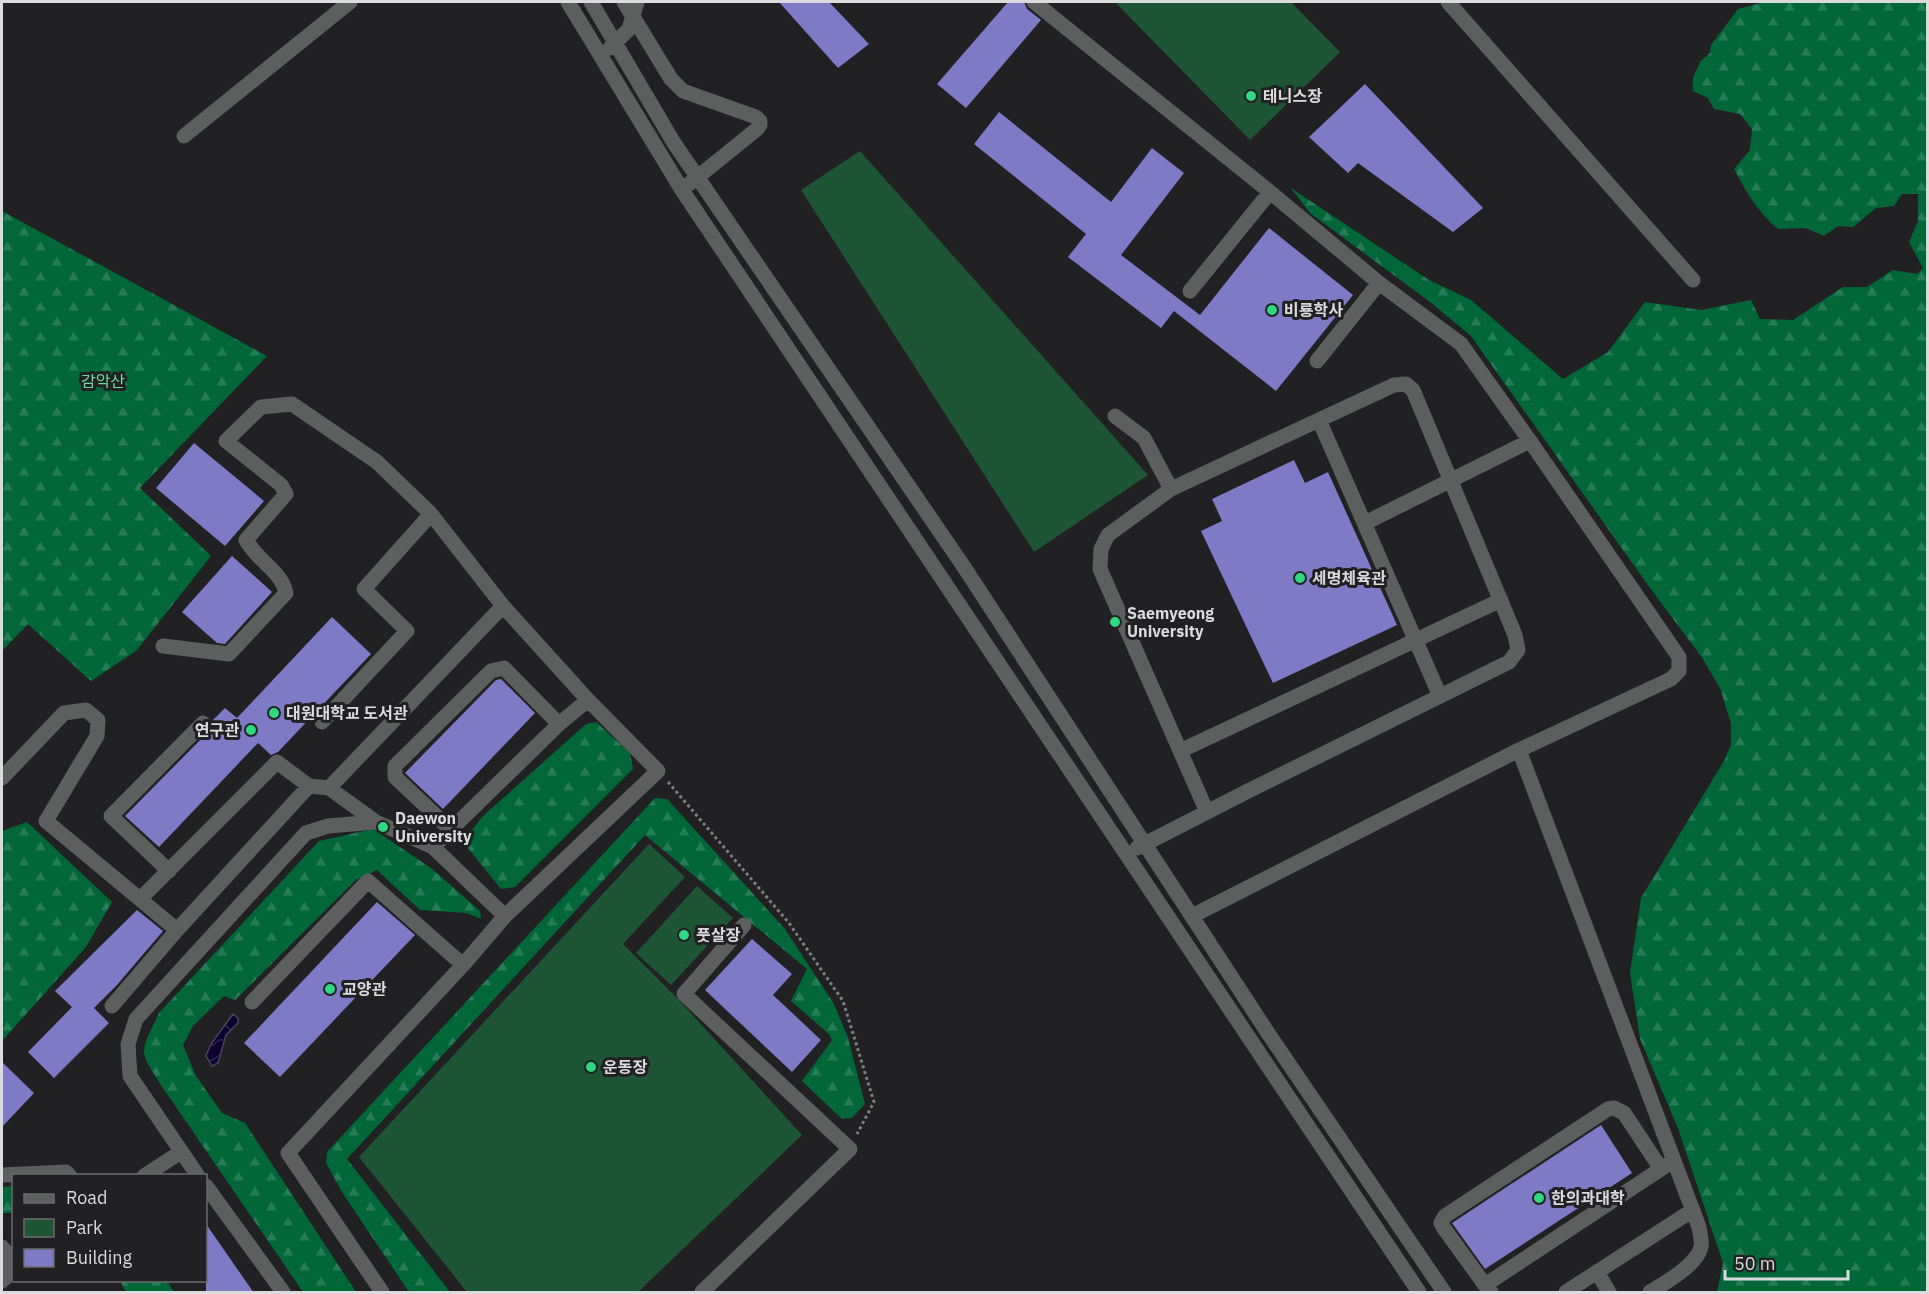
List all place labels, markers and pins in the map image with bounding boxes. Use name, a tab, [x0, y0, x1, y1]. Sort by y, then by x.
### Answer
place label: 테니스장	[1263, 86, 1322, 106]
marker: 테니스장	[1244, 89, 1258, 103]
place label: 비룡학사	[1284, 300, 1343, 320]
marker: 비룡학사	[1265, 303, 1279, 317]
place label: 세명체육관	[1312, 568, 1386, 588]
marker: 세명체육관	[1293, 571, 1307, 585]
place label: Saemyeong University	[1127, 603, 1214, 641]
marker: Saemyeong University	[1108, 615, 1122, 629]
place label: 대원대학교 도서관	[286, 703, 408, 723]
marker: 대원대학교 도서관	[267, 706, 281, 720]
place label: 연구관	[195, 720, 239, 740]
marker: 연구관	[244, 723, 258, 737]
place label: Daewon University	[395, 808, 472, 846]
marker: Daewon University	[376, 820, 390, 834]
place label: 풋살장	[696, 925, 740, 945]
marker: 풋살장	[677, 928, 691, 942]
place label: 교양관	[342, 979, 386, 999]
marker: 교양관	[323, 982, 337, 996]
place label: 운동장	[603, 1057, 647, 1077]
marker: 운동장	[584, 1060, 598, 1074]
place label: 한의과대학	[1551, 1188, 1625, 1208]
marker: 한의과대학	[1532, 1191, 1546, 1205]

